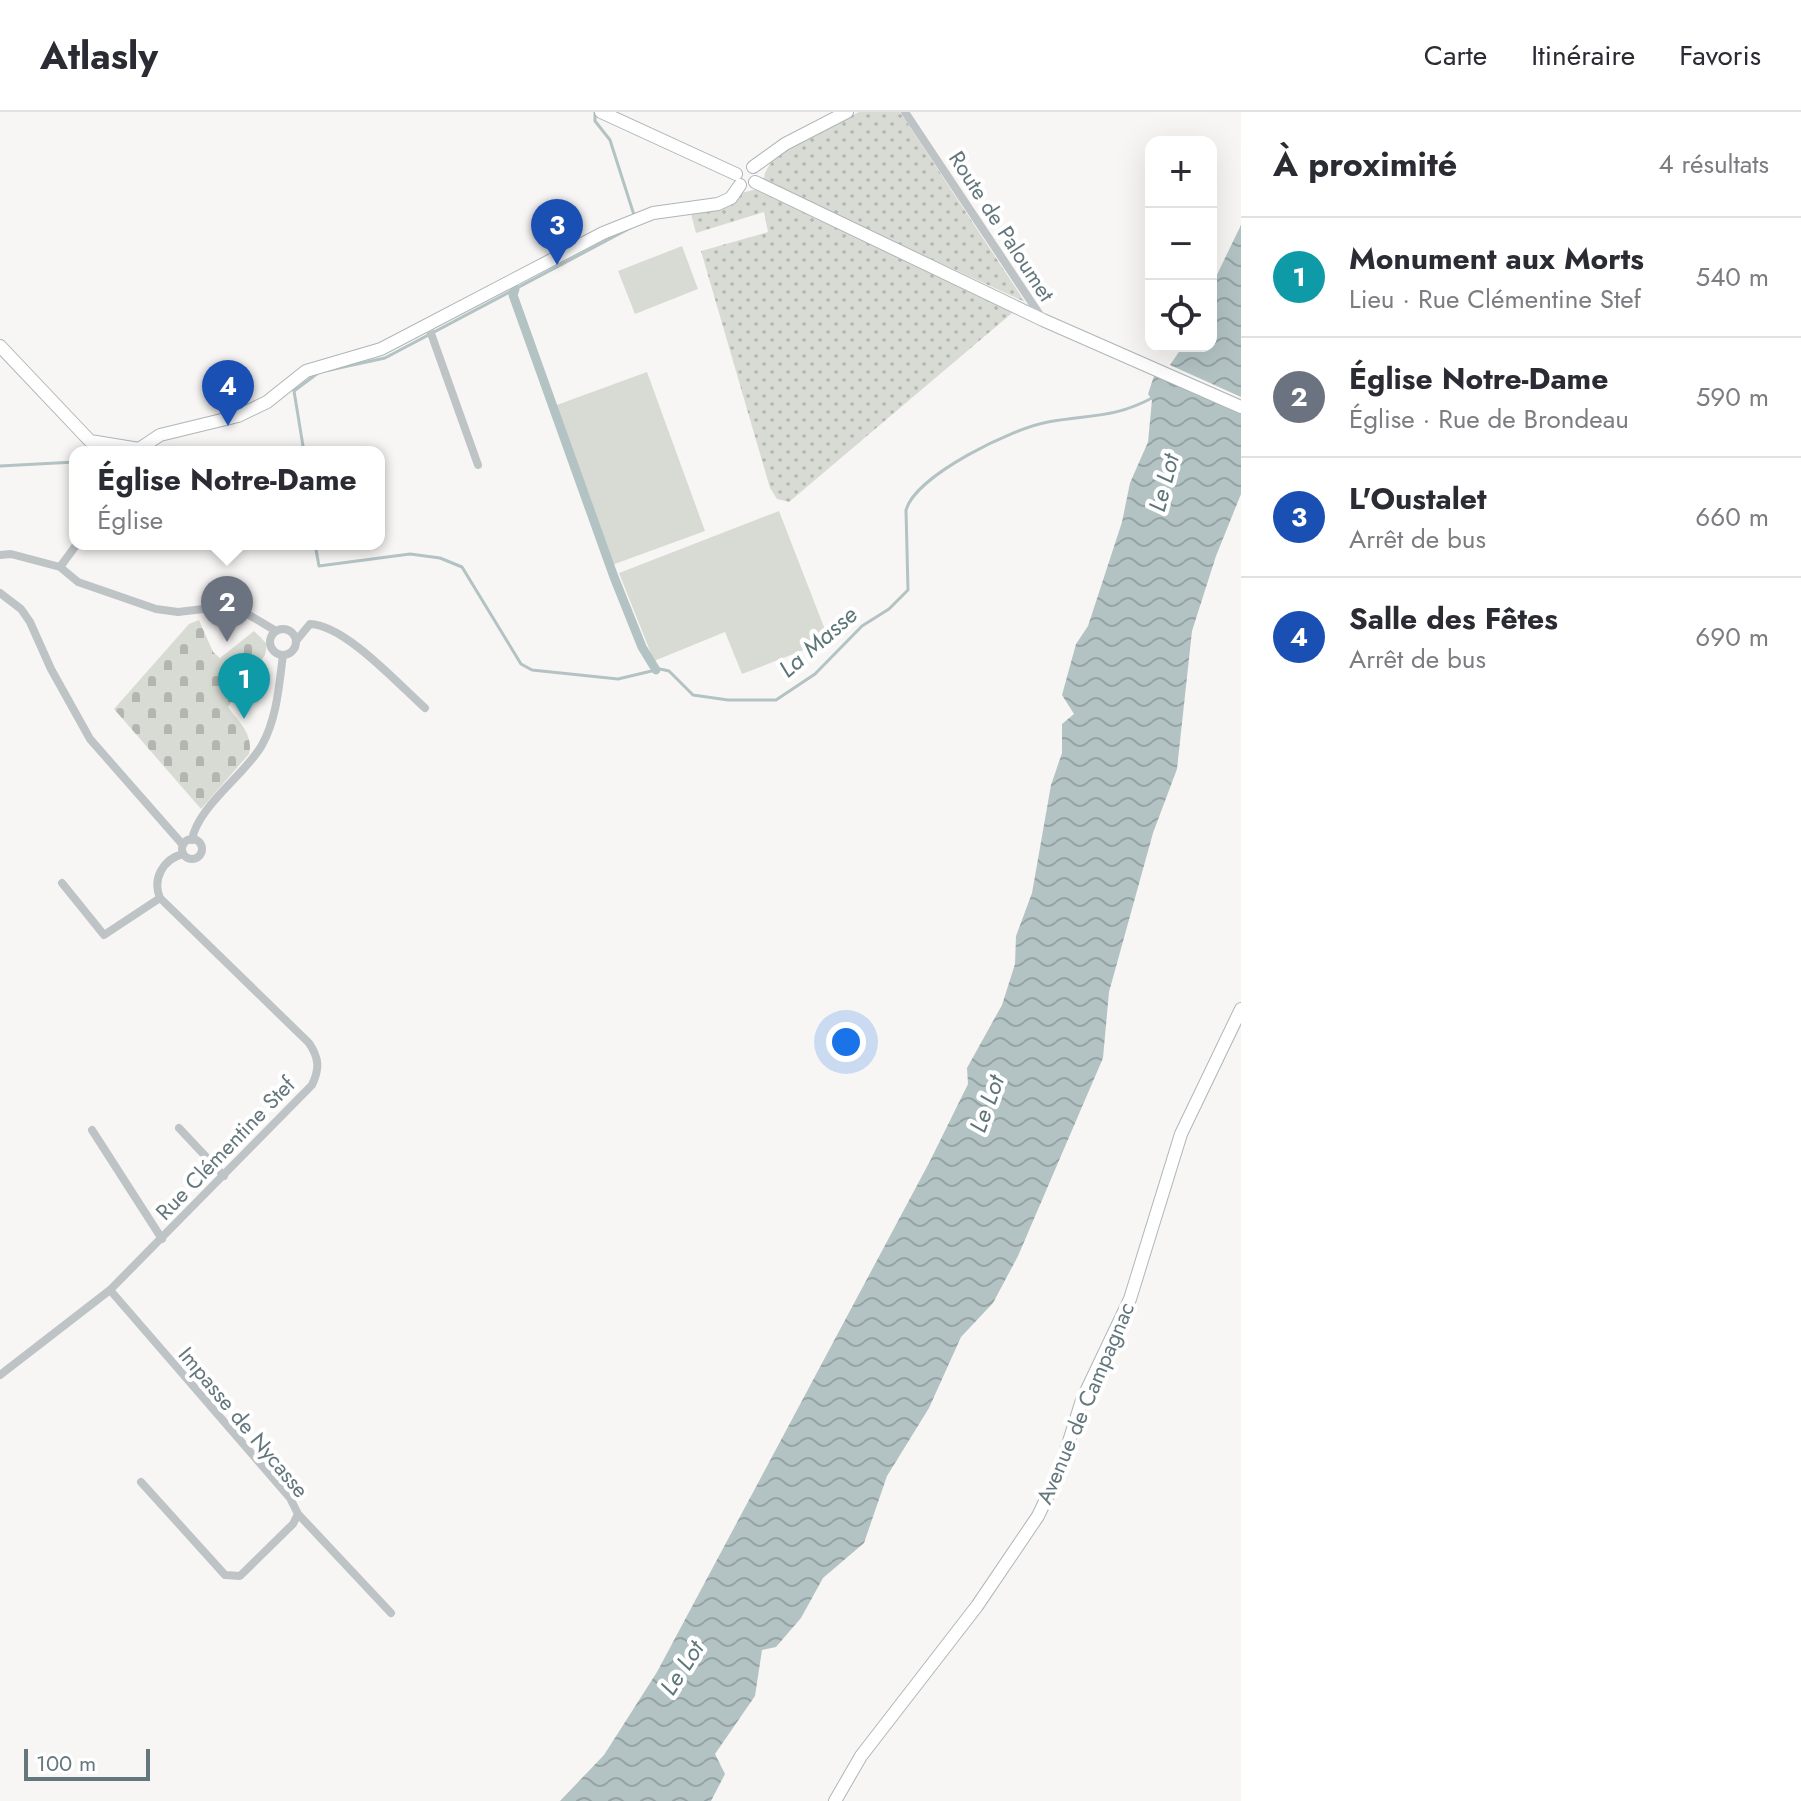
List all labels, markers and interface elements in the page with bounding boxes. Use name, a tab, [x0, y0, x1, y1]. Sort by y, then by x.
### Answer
text: Atlasly	[40, 28, 158, 83]
text: Carte	[1424, 35, 1487, 76]
text: Itinéraire	[1531, 35, 1635, 76]
text: Favoris	[1679, 35, 1761, 76]
map controls	[1145, 136, 1217, 352]
button: +	[1145, 136, 1217, 208]
text: À proximité	[1273, 140, 1457, 189]
street label: Route de Paloumet	[941, 144, 1063, 308]
text: 4 résultats	[1659, 145, 1769, 183]
pin: 3	[531, 199, 583, 265]
button: −	[1145, 208, 1217, 280]
text: Monument aux Morts	[1349, 237, 1644, 280]
text: 1	[1292, 258, 1306, 296]
text: 540 m	[1695, 258, 1769, 296]
button: locate	[1145, 280, 1217, 352]
text: Lieu · Rue Clémentine Stef	[1349, 280, 1641, 318]
text: Église Notre-Dame	[1349, 357, 1608, 400]
pin: 4	[202, 360, 254, 426]
text: 2	[1290, 378, 1308, 416]
text: 590 m	[1696, 378, 1769, 416]
text: Église · Rue de Brondeau	[1349, 400, 1629, 438]
popup	[69, 446, 385, 550]
water label: Le Lot	[1139, 449, 1188, 516]
text: Église Notre-Dame	[97, 458, 357, 501]
text: L'Oustalet	[1349, 477, 1487, 520]
text: 3	[1291, 498, 1307, 536]
text: 660 m	[1695, 498, 1769, 536]
text: Église	[97, 501, 163, 539]
text: Arrêt de bus	[1349, 520, 1486, 558]
pin: 2	[201, 576, 253, 642]
text: Salle des Fêtes	[1349, 597, 1558, 640]
water label: La Masse	[771, 598, 865, 686]
text: 4	[1290, 618, 1308, 656]
text: 690 m	[1695, 618, 1769, 656]
text: Arrêt de bus	[1349, 640, 1486, 678]
pin: 1	[218, 653, 270, 719]
your location	[826, 1022, 866, 1062]
street label: Rue Clémentine Stef	[148, 1068, 303, 1227]
water label: Le Lot	[960, 1069, 1013, 1137]
street label: Avenue de Campagnac	[1028, 1297, 1142, 1509]
street label: Impasse de Nycasse	[171, 1340, 317, 1504]
water label: Le Lot	[651, 1632, 713, 1702]
scale bar	[24, 1745, 150, 1781]
text: 100 m	[36, 1747, 96, 1779]

